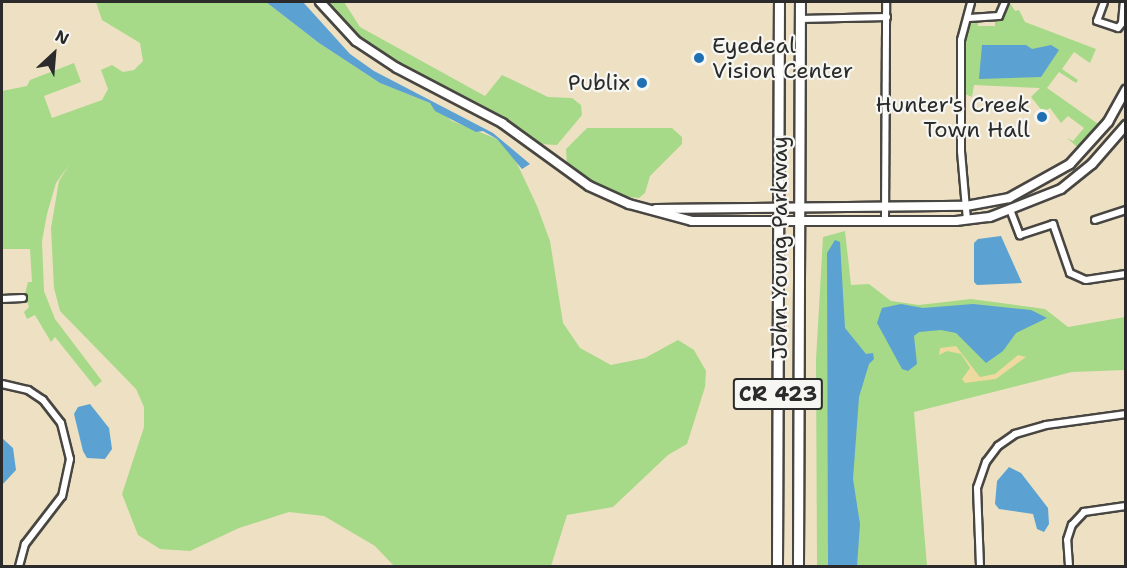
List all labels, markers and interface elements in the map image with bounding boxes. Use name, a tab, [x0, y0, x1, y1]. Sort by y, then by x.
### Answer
north arrow	[24, 24, 84, 84]
text: N	[52, 25, 72, 50]
place label: Eyedeal Vision Center	[712, 32, 853, 84]
marker: Eyedeal Vision Center	[690, 49, 708, 67]
place label: Publix	[568, 70, 630, 96]
marker: Publix	[635, 76, 649, 90]
place label: Hunter's Creek Town Hall	[876, 91, 1030, 142]
marker: Hunter's Creek Town Hall	[1035, 110, 1049, 124]
street label: John Young Parkway	[767, 136, 793, 360]
road number: CR 423	[732, 376, 824, 412]

